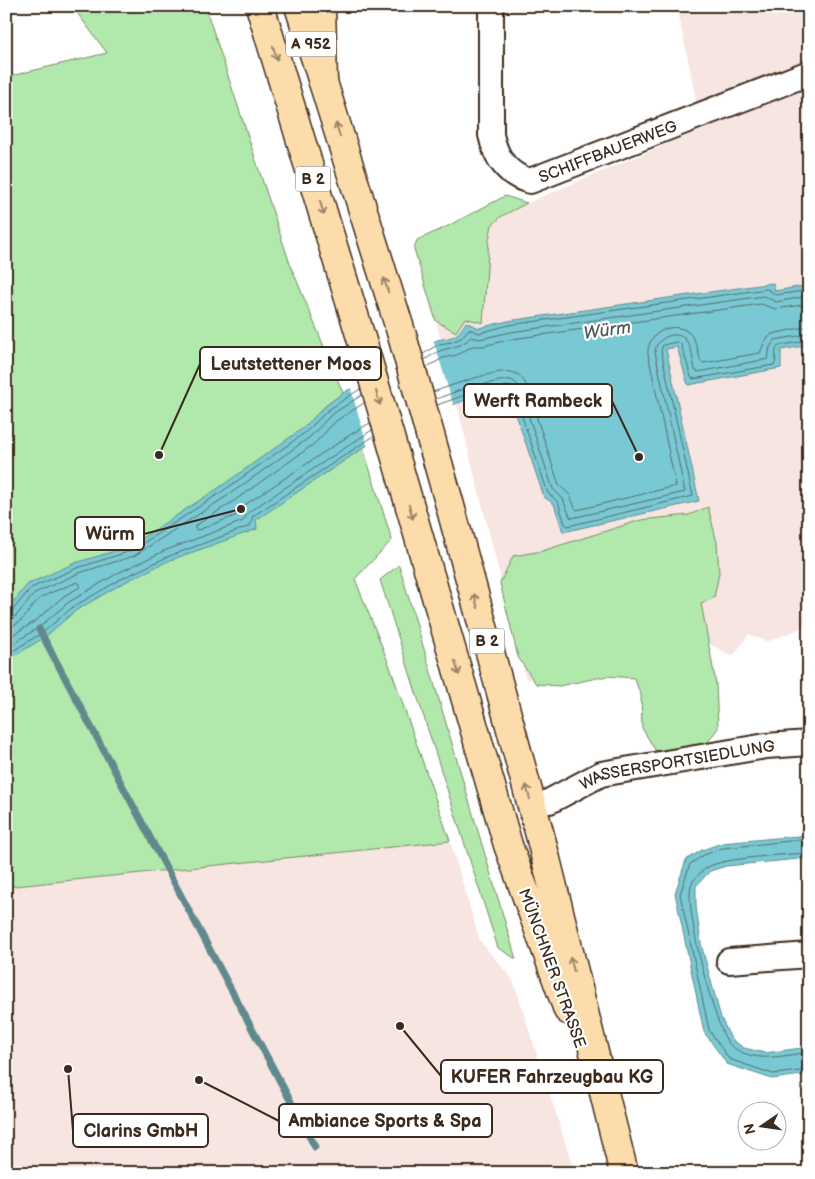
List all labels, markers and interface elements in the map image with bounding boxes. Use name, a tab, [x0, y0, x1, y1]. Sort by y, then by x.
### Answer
road number: A 952	[286, 32, 336, 56]
one-way arrow	[270, 44, 280, 60]
street label: SCHIFFBAUERWEG	[536, 117, 680, 188]
one-way arrow	[332, 122, 342, 138]
road number: B 2	[296, 166, 330, 192]
one-way arrow	[317, 200, 327, 216]
one-way arrow	[381, 278, 390, 293]
water label: Würm	[582, 317, 632, 344]
callout: Leutstettener Moos	[200, 347, 381, 380]
text: Leutstettener Moos	[211, 354, 372, 375]
callout: Werft Rambeck	[464, 384, 612, 417]
one-way arrow	[374, 390, 384, 406]
text: Werft Rambeck	[474, 391, 603, 412]
one-way arrow	[407, 504, 417, 520]
callout: Würm	[75, 517, 144, 550]
text: Würm	[85, 524, 135, 545]
one-way arrow	[471, 594, 481, 610]
road number: B 2	[470, 628, 504, 654]
one-way arrow	[452, 660, 462, 676]
street label: WASSERSPORTSIEDLUNG	[577, 737, 775, 795]
one-way arrow	[523, 784, 533, 800]
street label: MÜNCHNER STRASSE	[514, 886, 591, 1051]
one-way arrow	[567, 957, 576, 973]
callout: KUFER Fahrzeugbau KG	[441, 1060, 663, 1093]
text: KUFER Fahrzeugbau KG	[451, 1067, 653, 1088]
north arrow	[738, 1102, 788, 1152]
callout: Ambiance Sports & Spa	[279, 1104, 492, 1137]
text: Ambiance Sports & Spa	[288, 1111, 481, 1132]
callout: Clarins GmbH	[73, 1114, 208, 1147]
text: Clarins GmbH	[84, 1121, 198, 1142]
text: N	[740, 1122, 759, 1136]

